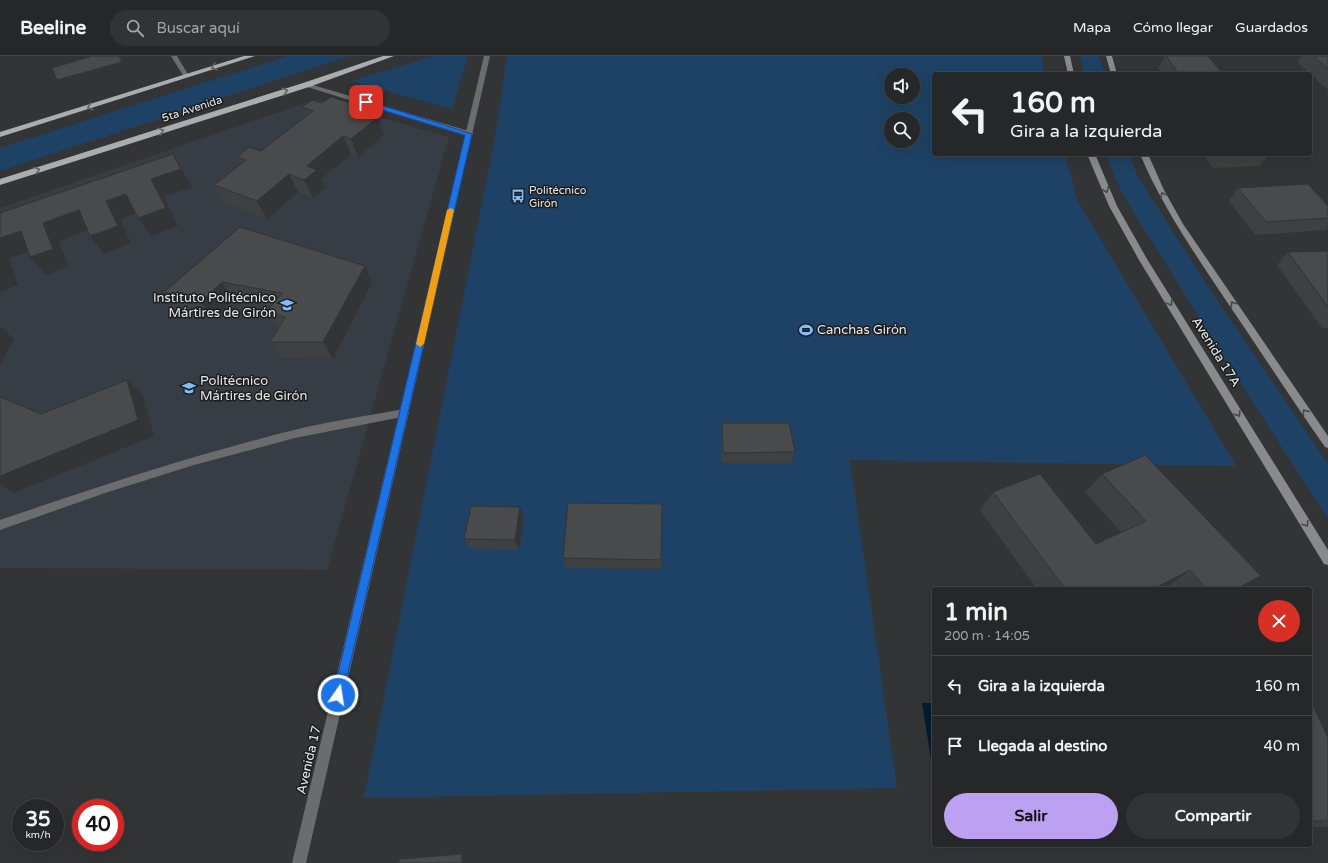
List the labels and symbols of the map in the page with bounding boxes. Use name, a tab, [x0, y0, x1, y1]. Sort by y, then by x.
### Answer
one-way arrow	[211, 62, 218, 71]
pin	[349, 85, 383, 119]
one-way arrow	[281, 87, 288, 96]
street label: 5ta Avenida	[160, 93, 224, 125]
one-way arrow	[87, 102, 94, 110]
one-way arrow	[157, 127, 164, 135]
one-way arrow	[34, 166, 41, 175]
place label: Politécnico Girón	[529, 184, 587, 210]
one-way arrow	[1101, 186, 1109, 193]
bus stop icon: Politécnico Girón	[510, 188, 526, 204]
one-way arrow	[1160, 191, 1168, 199]
place label: Instituto Politécnico Mártires de Girón	[153, 290, 276, 321]
school or university icon: Instituto Politécnico Mártires de Girón	[279, 297, 295, 313]
one-way arrow	[1165, 299, 1173, 306]
one-way arrow	[1230, 301, 1238, 308]
street label: Avenida 17A	[1188, 314, 1244, 390]
sports icon: Canchas Girón	[798, 322, 814, 338]
place label: Canchas Girón	[817, 322, 907, 338]
place label: Politécnico Mártires de Girón	[200, 373, 307, 404]
school or university icon: Politécnico Mártires de Girón	[181, 380, 197, 396]
one-way arrow	[1302, 409, 1310, 416]
one-way arrow	[1234, 410, 1241, 417]
one-way arrow	[1302, 520, 1309, 527]
position arrow	[317, 674, 359, 716]
street label: Avenida 17	[293, 724, 325, 796]
speed limit sign: 40	[72, 799, 124, 851]

